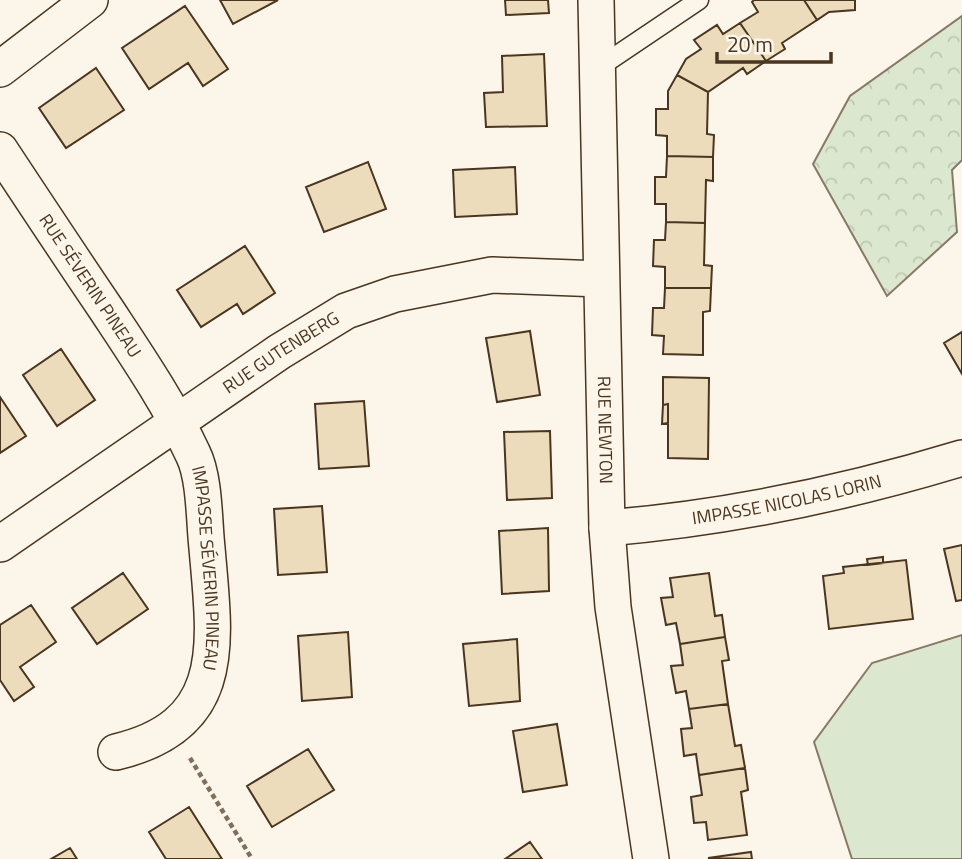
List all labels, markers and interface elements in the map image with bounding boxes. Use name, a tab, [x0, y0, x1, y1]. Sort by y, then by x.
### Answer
scale bar	[717, 21, 831, 65]
text: 20 m	[727, 28, 773, 60]
street label: RUE SÉVERIN PINEAU	[33, 208, 148, 363]
street label: RUE GUTENBERG	[217, 304, 344, 400]
street label: RUE NEWTON	[591, 376, 620, 484]
street label: IMPASSE SÉVERIN PINEAU	[185, 463, 226, 673]
street label: IMPASSE NICOLAS LORIN	[690, 467, 884, 531]

